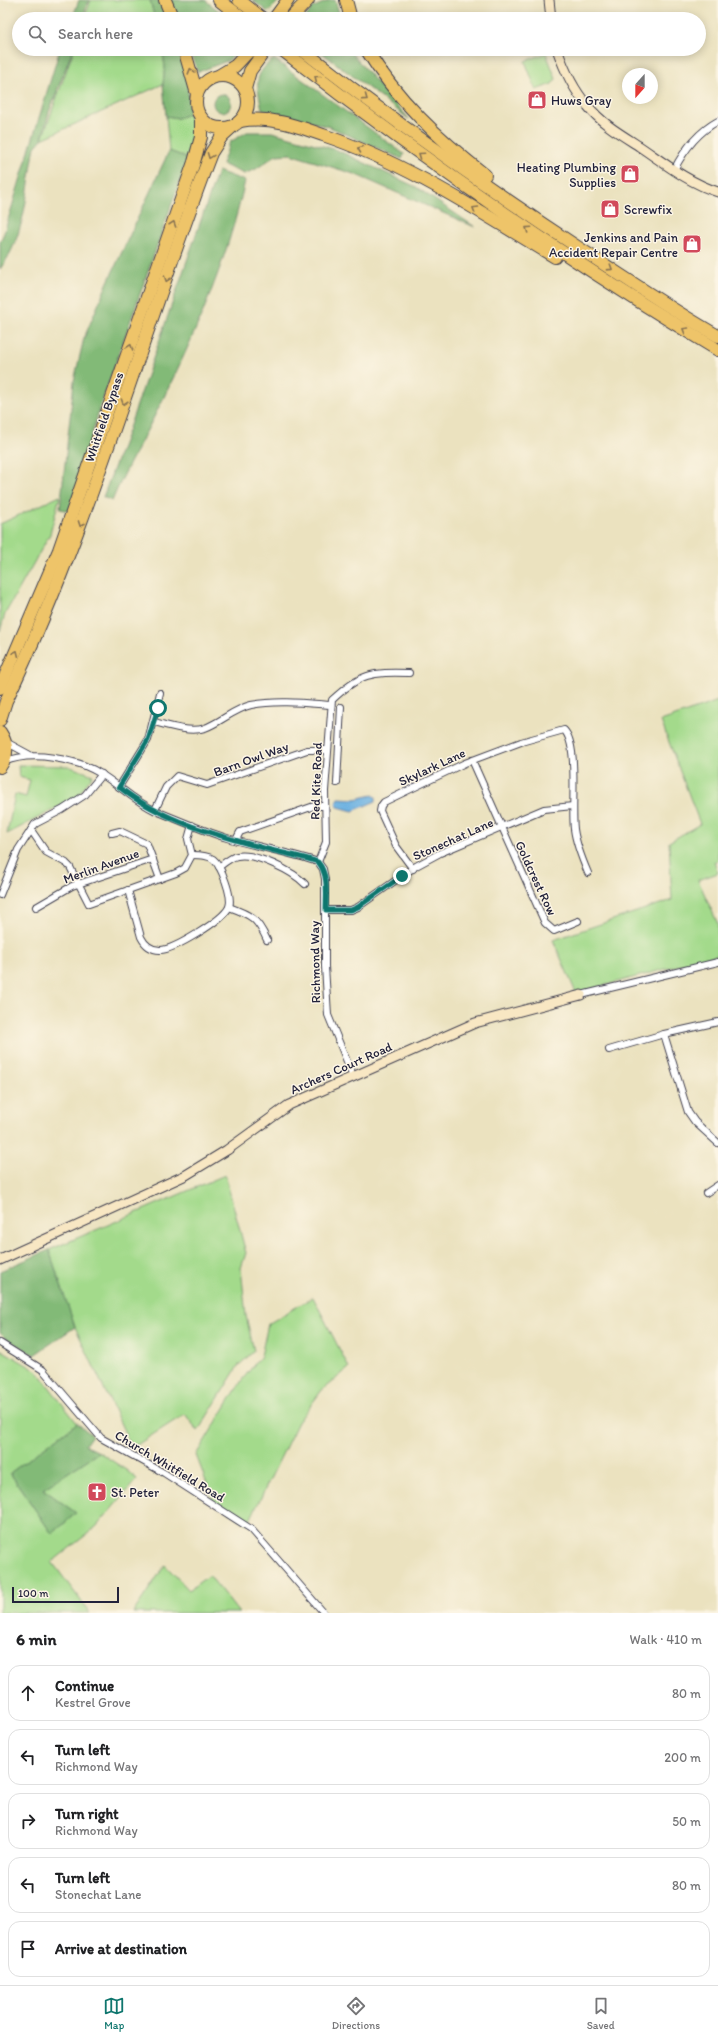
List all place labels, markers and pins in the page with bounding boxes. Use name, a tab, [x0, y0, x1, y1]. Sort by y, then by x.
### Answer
shop icon: Huws Gray	[526, 89, 548, 111]
place label: Huws Gray	[551, 93, 611, 108]
place label: Heating Plumbing Supplies	[517, 160, 616, 190]
shop icon: Heating Plumbing Supplies	[619, 163, 641, 185]
shop icon: Screwfix	[599, 198, 621, 220]
place label: Screwfix	[624, 202, 673, 217]
place label: Jenkins and Pain Accident Repair Centre	[549, 230, 679, 260]
shop icon: Jenkins and Pain Accident Repair Centre	[681, 233, 703, 255]
church icon: St. Peter	[86, 1481, 108, 1503]
place label: St. Peter	[111, 1485, 160, 1500]

